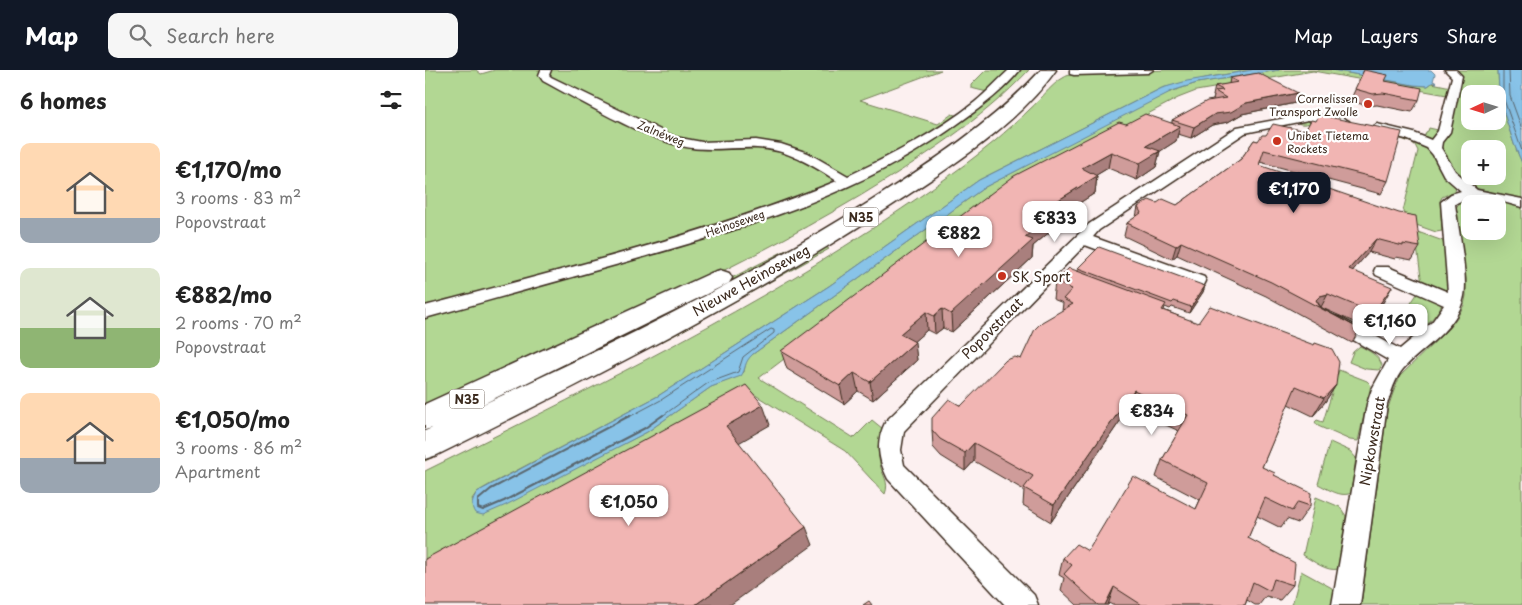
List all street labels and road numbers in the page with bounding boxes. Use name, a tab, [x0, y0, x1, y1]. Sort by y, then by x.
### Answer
street label: Zalnéweg	[635, 116, 687, 150]
street label: Heinoseweg	[703, 205, 767, 241]
road number: N35	[843, 208, 879, 226]
street label: Nieuwe Heinoseweg	[688, 239, 814, 321]
street label: Popovstraat	[956, 292, 1028, 364]
road number: N35	[449, 390, 485, 408]
street label: Nipkowstraat	[1354, 394, 1390, 487]

